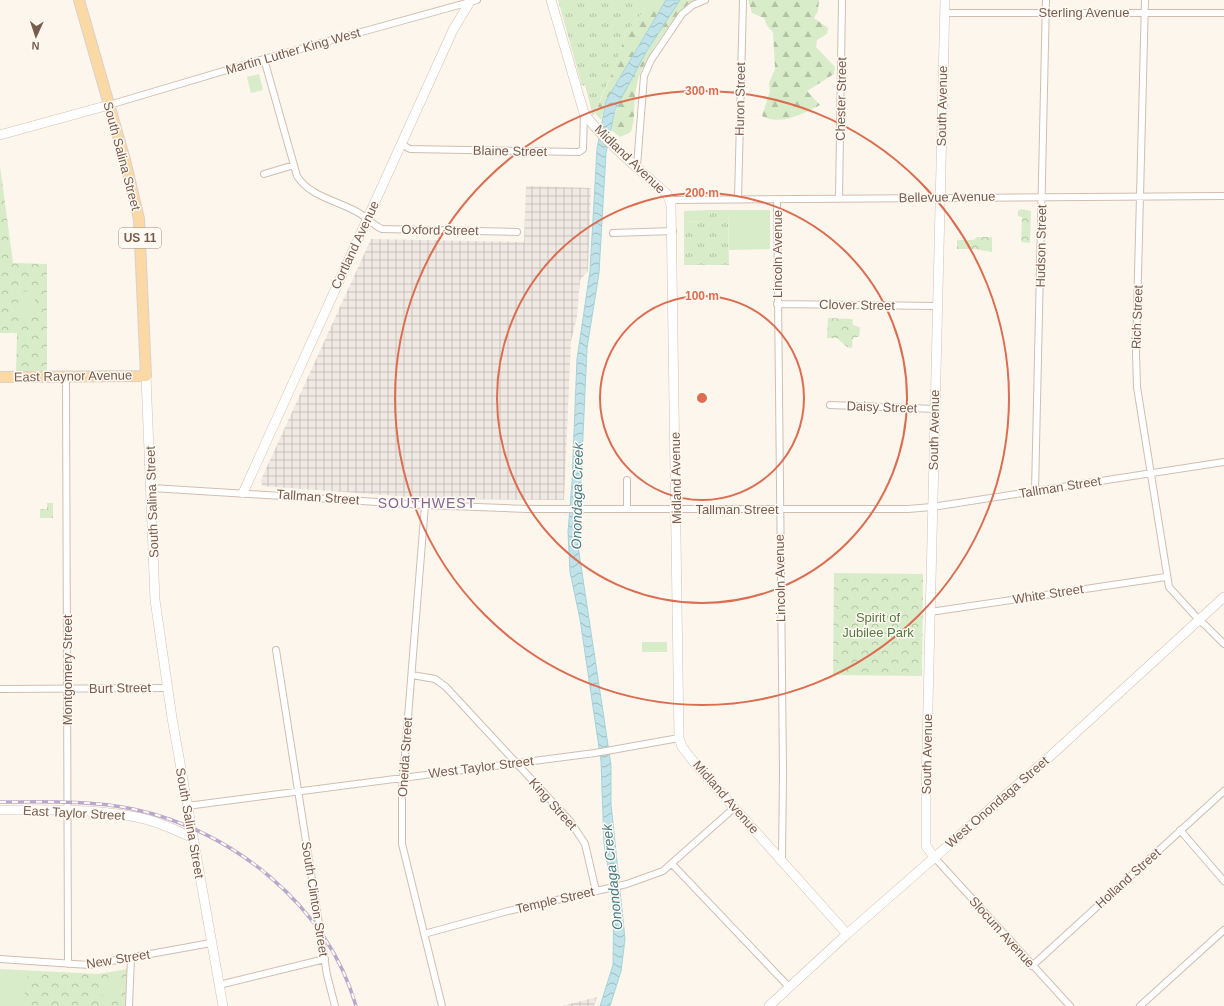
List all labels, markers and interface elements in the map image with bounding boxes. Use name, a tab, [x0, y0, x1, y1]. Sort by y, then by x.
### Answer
street label: Sterling Avenue	[1039, 5, 1129, 20]
north arrow	[16, 16, 56, 56]
street label: Martin Luther King West	[224, 24, 362, 77]
text: N	[31, 40, 40, 52]
street label: Chester Street	[833, 57, 849, 141]
street label: Huron Street	[732, 62, 748, 136]
street label: South Avenue	[934, 66, 950, 146]
text: 300 m	[685, 84, 719, 98]
street label: South Salina Street	[100, 100, 144, 212]
street label: Midland Avenue	[592, 122, 668, 196]
street label: Blaine Street	[473, 143, 548, 159]
text: 200 m	[685, 186, 719, 200]
street label: Bellevue Avenue	[899, 189, 995, 205]
street label: Cortland Avenue	[328, 198, 382, 292]
street label: Hudson Street	[1033, 204, 1049, 288]
street label: Lincoln Avenue	[770, 210, 785, 298]
street label: Oxford Street	[401, 222, 479, 238]
road number: US 11	[119, 228, 161, 248]
street label: Rich Street	[1128, 284, 1146, 349]
text: 100 m	[685, 289, 719, 303]
street label: Clover Street	[819, 297, 895, 313]
street label: East Raynor Avenue	[14, 367, 132, 385]
street label: South Avenue	[926, 390, 942, 470]
centre of rings	[695, 391, 709, 405]
street label: Daisy Street	[846, 398, 918, 416]
street label: Midland Avenue	[668, 432, 684, 524]
water label: Onondaga Creek	[568, 442, 586, 549]
street label: South Salina Street	[143, 445, 161, 558]
street label: Tallman Street	[1018, 473, 1103, 501]
street label: Tallman Street	[276, 487, 360, 507]
district label: SOUTHWEST	[378, 495, 476, 511]
street label: Tallman Street	[695, 502, 779, 517]
street label: Lincoln Avenue	[772, 534, 788, 622]
street label: White Street	[1012, 581, 1085, 607]
park label: Spirit of Jubilee Park	[842, 610, 914, 640]
street label: Montgomery Street	[60, 614, 75, 725]
street label: Burt Street	[89, 680, 152, 696]
street label: South Avenue	[919, 714, 935, 794]
street label: Oneida Street	[395, 716, 415, 798]
street label: West Taylor Street	[428, 753, 535, 781]
street label: West Onondaga Street	[942, 753, 1052, 851]
street label: Midland Avenue	[690, 757, 762, 837]
street label: South Salina Street	[173, 767, 207, 880]
street label: King Street	[526, 775, 580, 833]
street label: East Taylor Street	[22, 803, 126, 823]
water label: Onondaga Creek	[598, 822, 626, 931]
street label: South Clinton Street	[298, 840, 332, 958]
street label: Holland Street	[1092, 845, 1164, 911]
street label: Temple Street	[514, 884, 596, 916]
street label: Slocum Avenue	[966, 893, 1038, 971]
street label: New Street	[85, 947, 151, 971]

